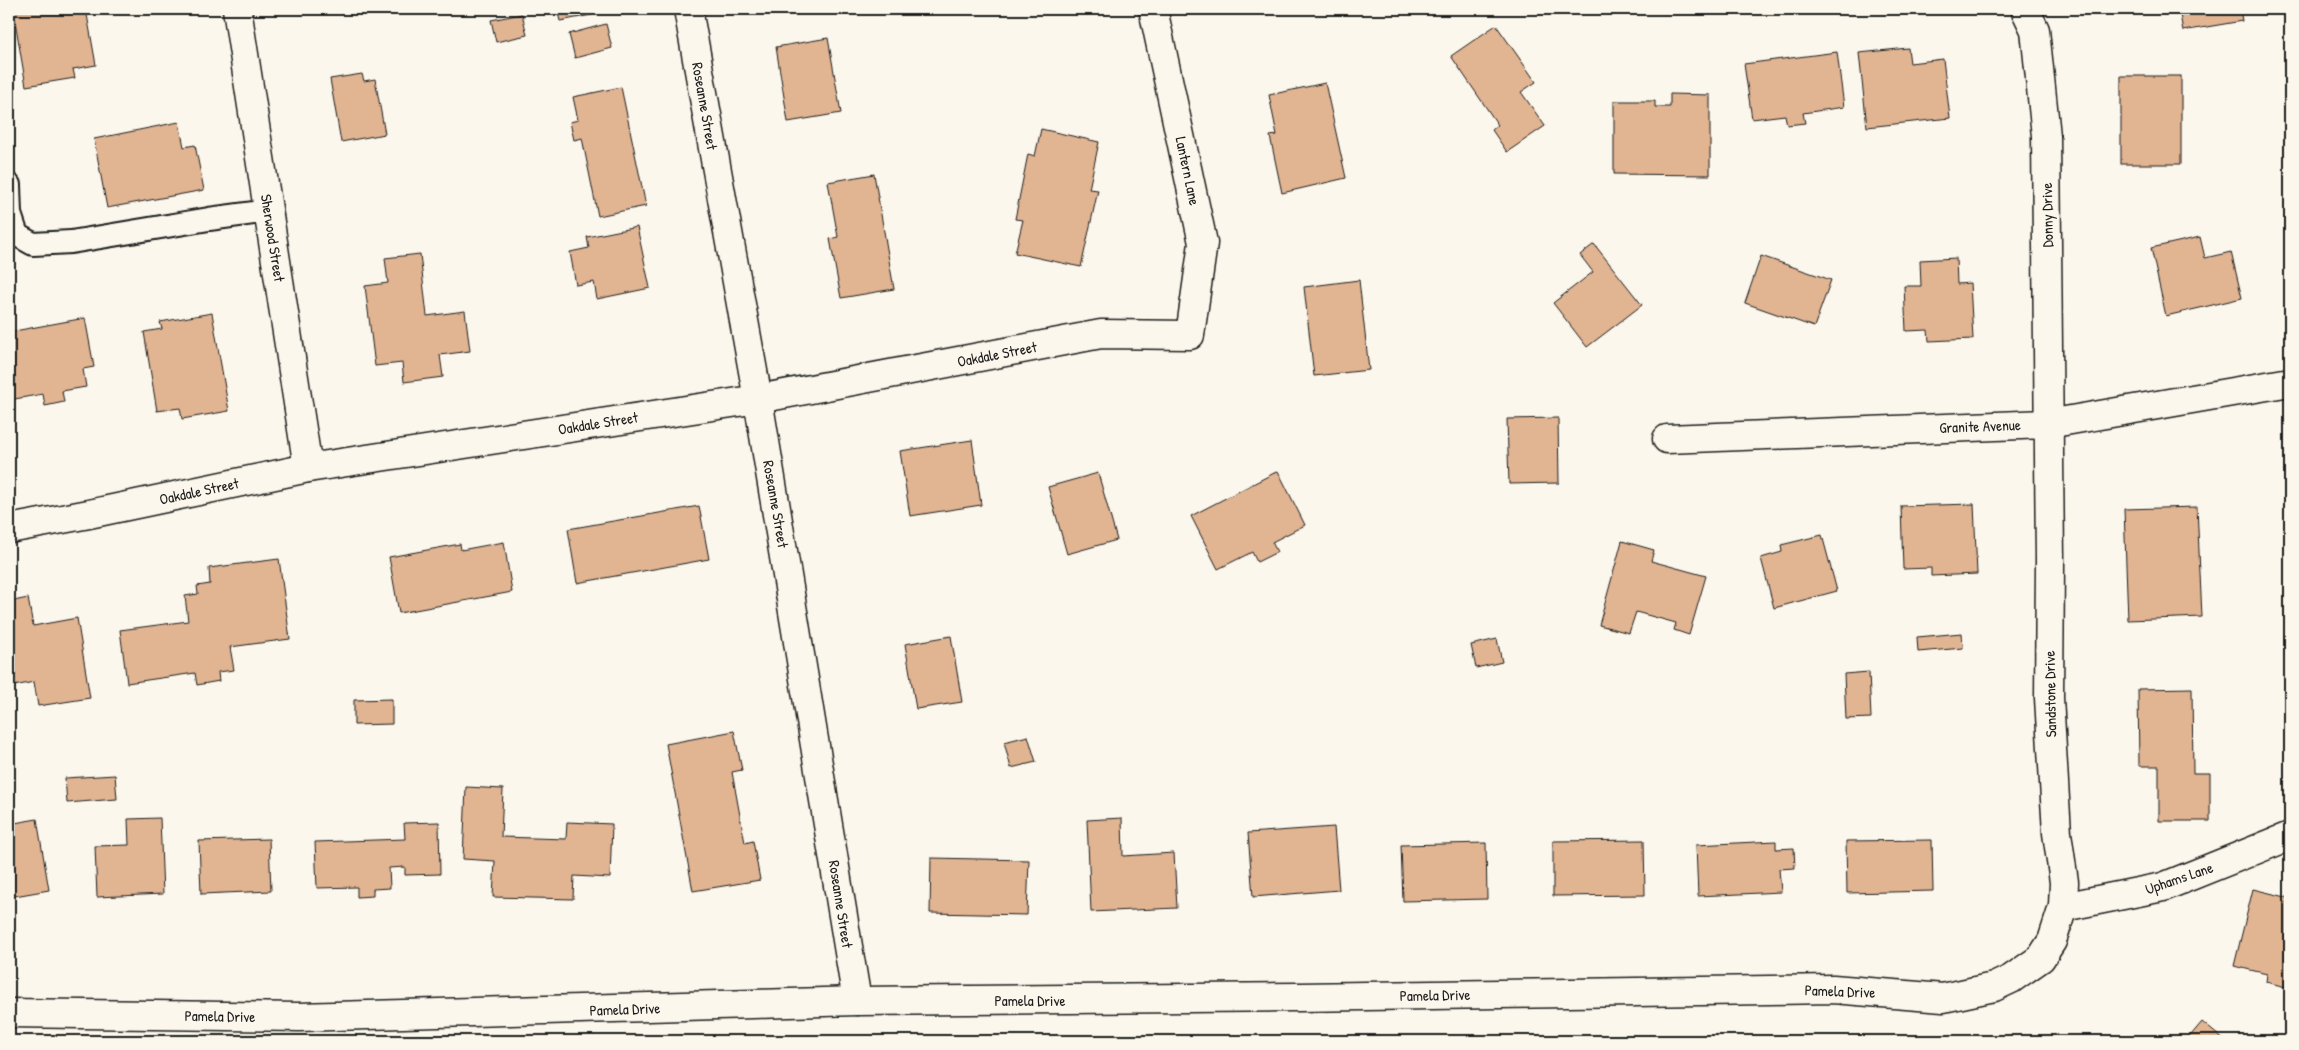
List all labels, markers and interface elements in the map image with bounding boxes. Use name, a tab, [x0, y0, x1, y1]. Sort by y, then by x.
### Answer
street label: Roseanne Street	[687, 61, 723, 152]
street label: Lantern Lane	[1170, 135, 1206, 207]
street label: Donny Drive	[2036, 182, 2058, 248]
street label: Sherwood Street	[256, 193, 290, 284]
street label: Oakdale Street	[955, 336, 1039, 372]
street label: Oakdale Street	[557, 406, 640, 440]
street label: Granite Avenue	[1939, 414, 2021, 438]
street label: Roseanne Street	[758, 459, 794, 550]
street label: Oakdale Street	[157, 472, 241, 510]
street label: Sandstone Drive	[2039, 650, 2061, 738]
street label: Uphams Lane	[2142, 857, 2216, 899]
street label: Roseanne Street	[824, 859, 858, 950]
street label: Pamela Drive	[1804, 979, 1876, 1003]
street label: Pamela Drive	[1399, 984, 1471, 1006]
street label: Pamela Drive	[995, 990, 1065, 1011]
street label: Pamela Drive	[589, 997, 661, 1021]
street label: Pamela Drive	[184, 1005, 256, 1027]

